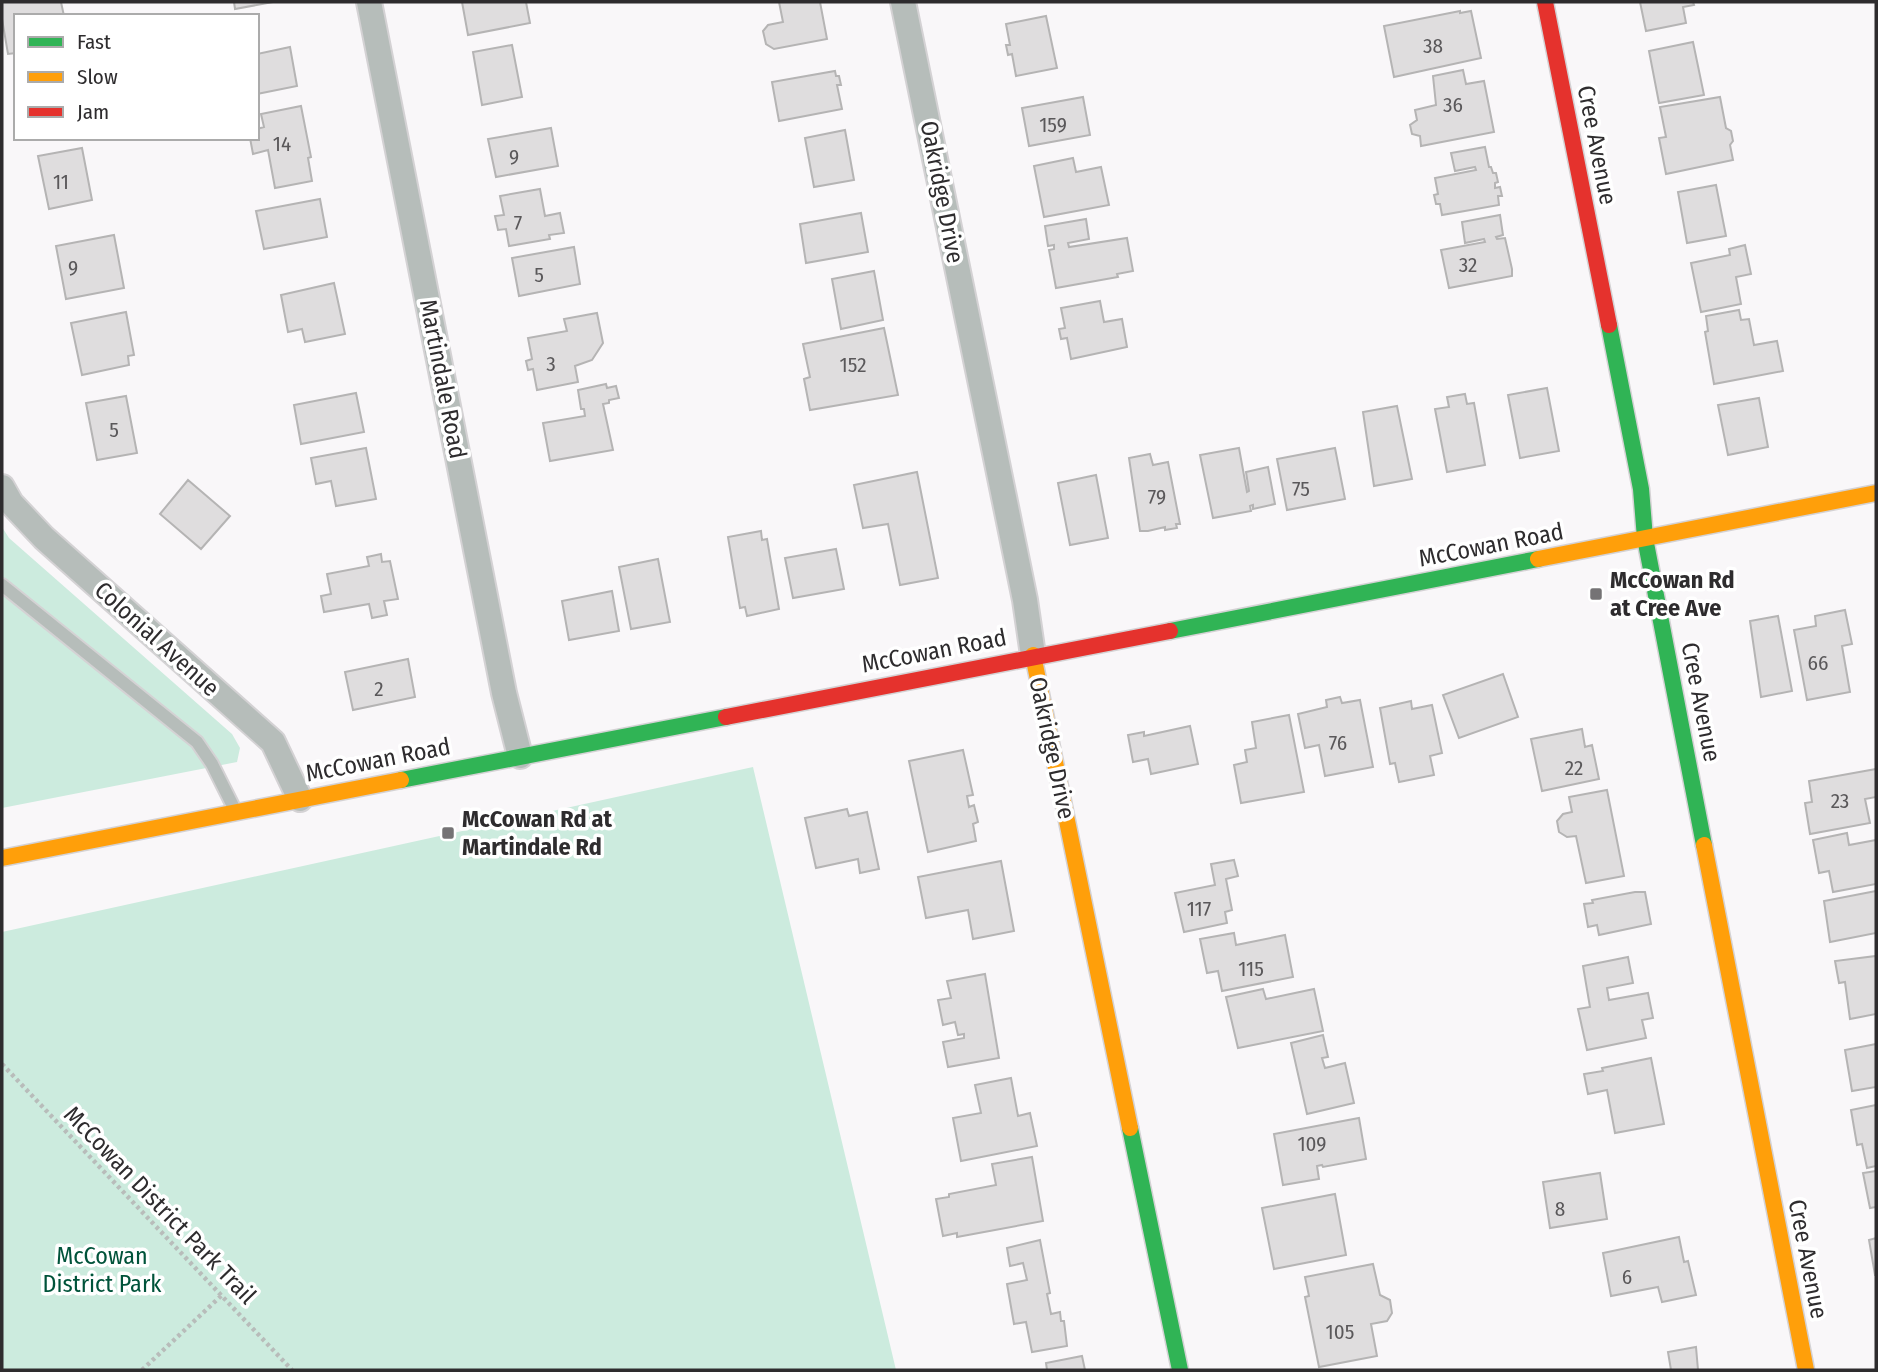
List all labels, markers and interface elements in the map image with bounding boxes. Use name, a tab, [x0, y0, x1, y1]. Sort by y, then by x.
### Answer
legend	[14, 14, 259, 140]
text: Fast	[77, 29, 111, 55]
house number: 38	[1423, 33, 1443, 59]
text: Slow	[77, 64, 118, 90]
street label: Cree Avenue	[1572, 83, 1622, 207]
house number: 36	[1443, 92, 1463, 118]
text: Jam	[77, 99, 109, 125]
house number: 159	[1039, 112, 1067, 138]
street label: Oakridge Drive	[914, 119, 970, 265]
house number: 14	[273, 131, 291, 157]
house number: 9	[509, 144, 519, 170]
house number: 11	[53, 169, 69, 195]
house number: 7	[514, 210, 522, 236]
house number: 32	[1459, 252, 1477, 278]
house number: 9	[68, 255, 78, 281]
house number: 5	[534, 262, 544, 288]
street label: Martindale Road	[414, 297, 472, 461]
house number: 3	[546, 351, 556, 377]
house number: 152	[840, 352, 866, 378]
house number: 5	[109, 417, 119, 443]
house number: 75	[1292, 476, 1310, 502]
house number: 79	[1148, 484, 1166, 510]
street label: McCowan Road	[1416, 517, 1566, 573]
place label: McCowan Rd at Cree Ave	[1610, 566, 1734, 622]
street label: Colonial Avenue	[89, 576, 225, 702]
marker: McCowan Rd at Cree Ave	[1588, 586, 1604, 602]
street label: McCowan Road	[859, 623, 1009, 679]
street label: Cree Avenue	[1676, 640, 1726, 764]
house number: 66	[1808, 650, 1828, 676]
street label: Oakridge Drive	[1023, 675, 1081, 821]
house number: 2	[374, 676, 384, 702]
house number: 76	[1329, 730, 1347, 756]
street label: McCowan Road	[303, 732, 453, 788]
house number: 22	[1565, 755, 1583, 781]
house number: 23	[1831, 788, 1849, 814]
place label: McCowan Rd at Martindale Rd	[462, 805, 612, 861]
marker: McCowan Rd at Martindale Rd	[440, 825, 456, 841]
house number: 117	[1187, 896, 1211, 922]
house number: 115	[1238, 956, 1264, 982]
street label: McCowan District Park Trail	[58, 1100, 262, 1310]
house number: 109	[1297, 1131, 1327, 1157]
house number: 8	[1555, 1196, 1565, 1222]
street label: Cree Avenue	[1783, 1197, 1833, 1321]
park label: McCowan District Park	[43, 1242, 161, 1298]
house number: 6	[1622, 1264, 1632, 1290]
house number: 105	[1326, 1319, 1354, 1345]

